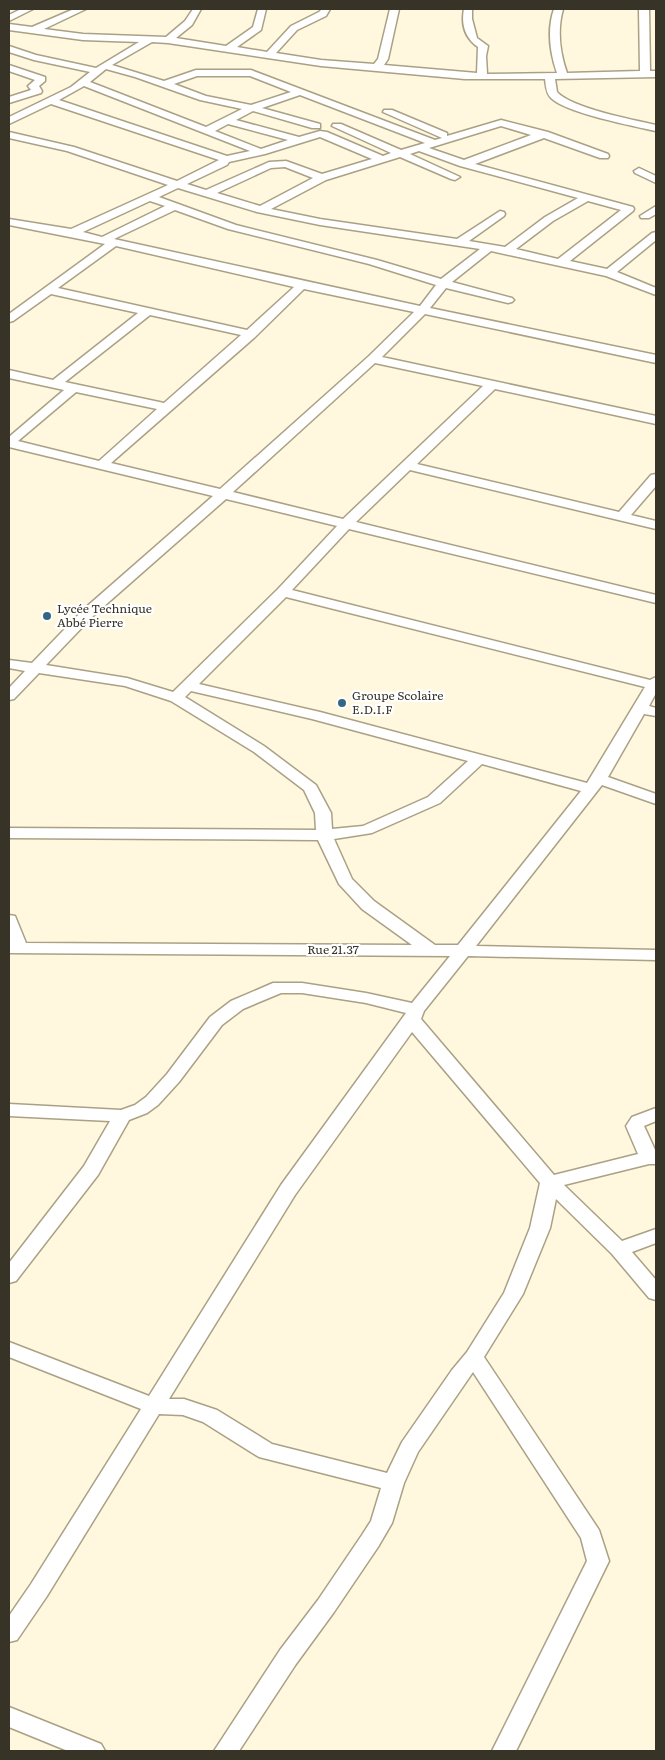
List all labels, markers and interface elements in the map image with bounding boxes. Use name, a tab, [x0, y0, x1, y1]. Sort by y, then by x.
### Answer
place label: Lycée Technique Abbé Pierre	[57, 599, 152, 631]
marker: Lycée Technique Abbé Pierre	[41, 610, 53, 622]
place label: Groupe Scolaire E.D.I.F	[352, 686, 443, 718]
marker: Groupe Scolaire E.D.I.F	[336, 697, 348, 709]
street label: Rue 21.37	[307, 940, 359, 958]

